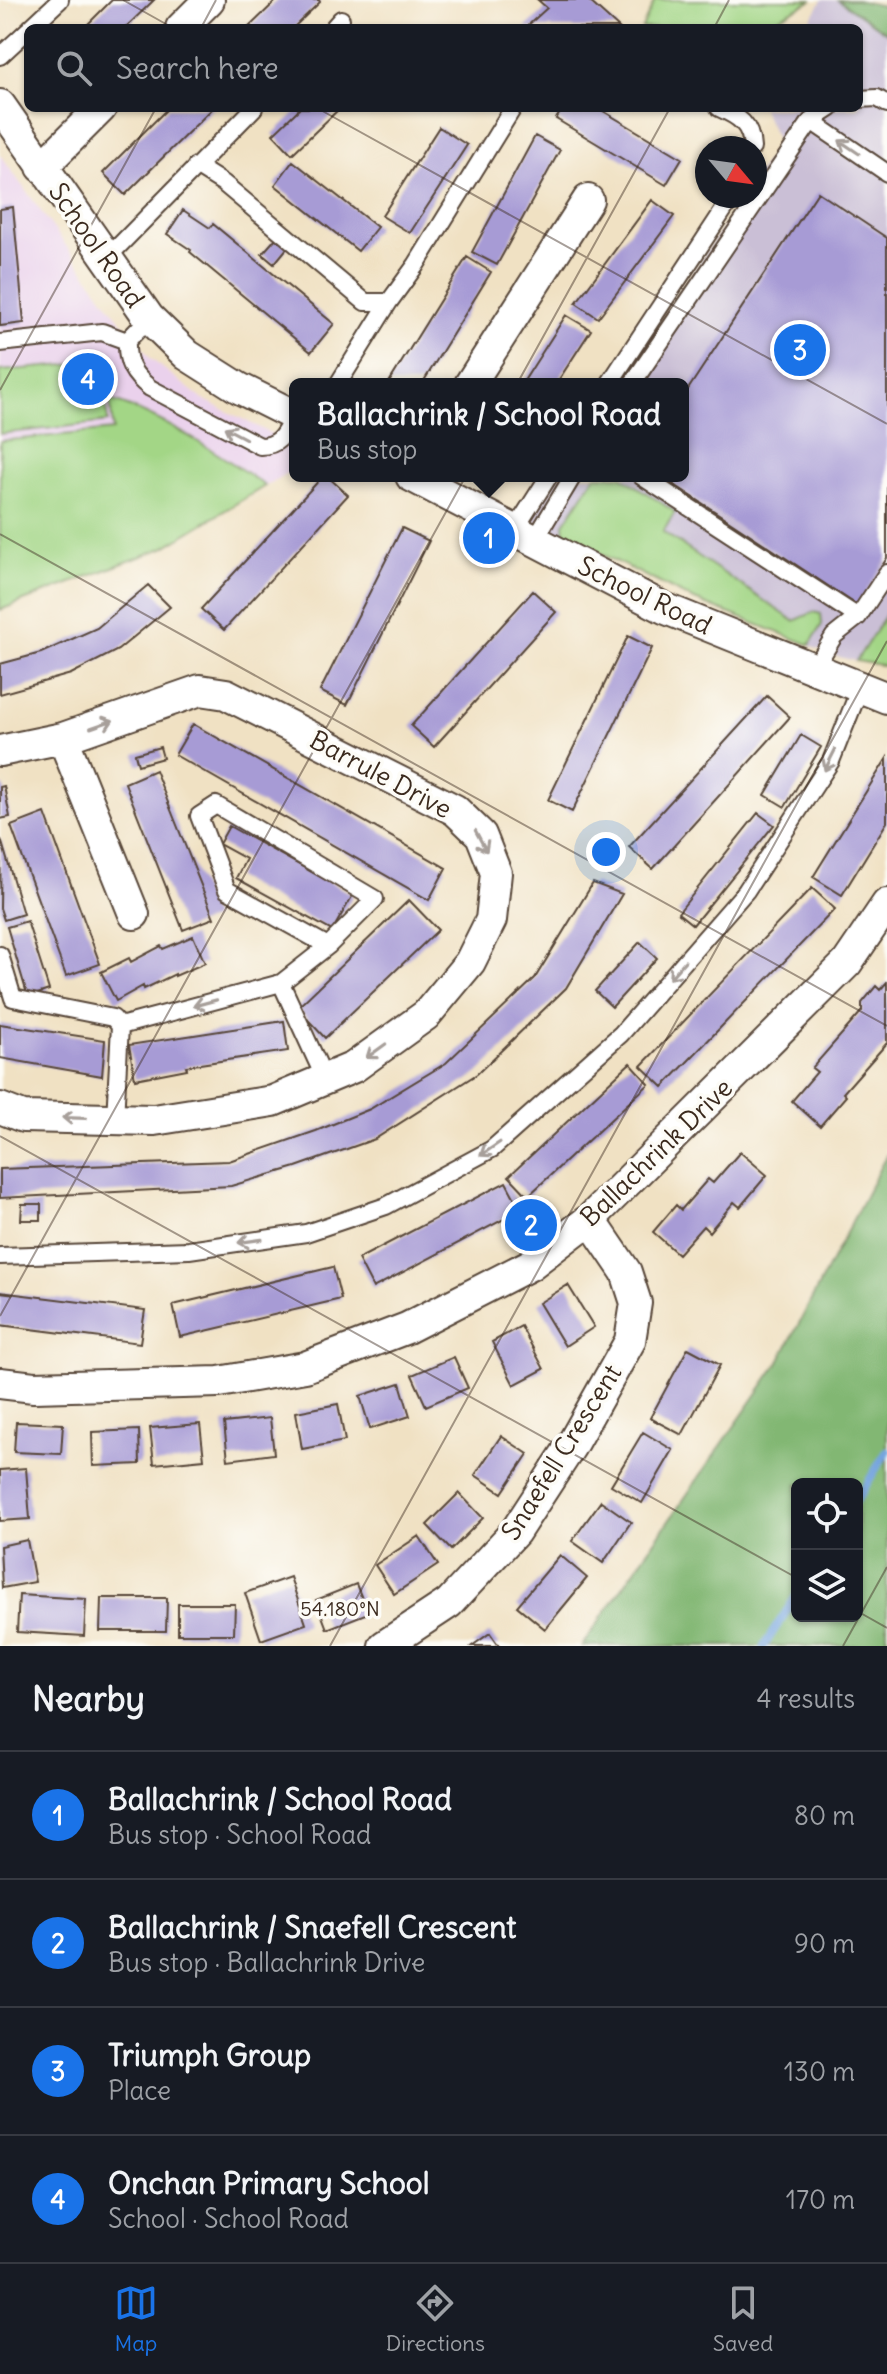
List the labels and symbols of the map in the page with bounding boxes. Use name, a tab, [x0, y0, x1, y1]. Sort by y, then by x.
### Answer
north arrow	[695, 136, 767, 208]
one-way arrow	[838, 139, 861, 155]
street label: School Road	[42, 176, 152, 314]
pin: 3	[774, 320, 826, 380]
pin: 4	[62, 349, 114, 409]
one-way arrow	[224, 424, 248, 440]
pin: 1	[463, 508, 515, 568]
street label: School Road	[573, 548, 717, 642]
one-way arrow	[90, 716, 115, 731]
street label: Barrule Drive	[304, 723, 458, 825]
one-way arrow	[821, 748, 837, 771]
one-way arrow	[474, 829, 490, 852]
your location	[586, 832, 626, 872]
one-way arrow	[669, 959, 687, 979]
one-way arrow	[193, 996, 219, 1011]
one-way arrow	[366, 1042, 387, 1059]
street label: Ballachrink Drive	[573, 1071, 739, 1233]
one-way arrow	[61, 1110, 88, 1126]
one-way arrow	[479, 1141, 501, 1157]
pin: 2	[505, 1195, 557, 1255]
one-way arrow	[238, 1234, 263, 1249]
street label: Snaefell Crescent	[494, 1358, 628, 1546]
text: 54.180°N	[300, 1596, 380, 1621]

